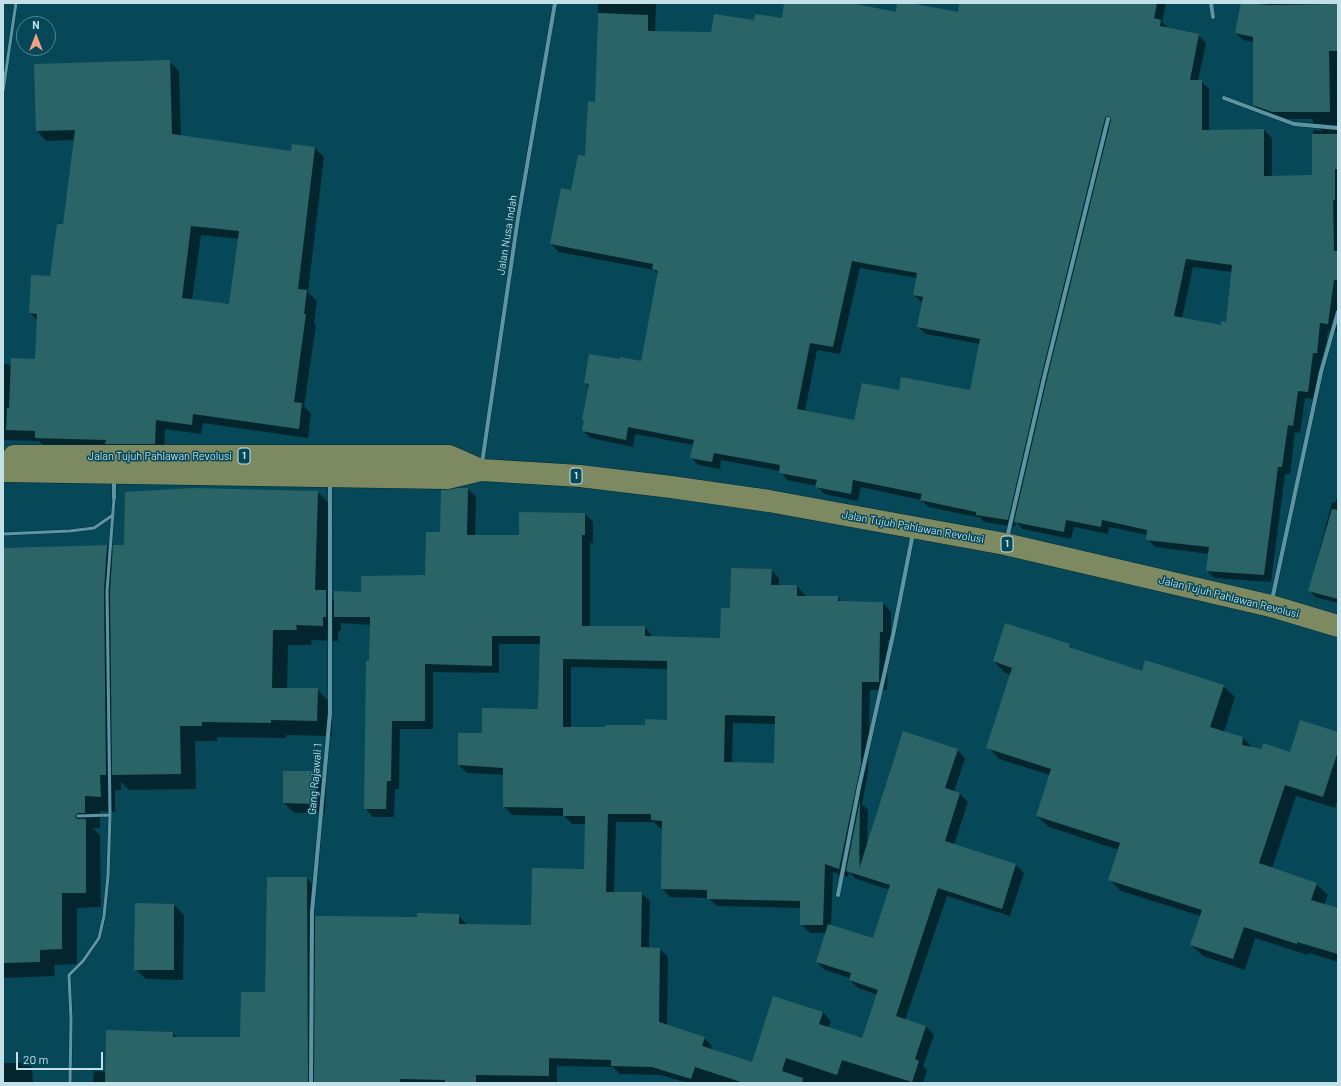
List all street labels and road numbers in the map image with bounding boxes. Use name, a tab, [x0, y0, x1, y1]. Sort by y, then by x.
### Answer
street label: Jalan Nusa Indah	[494, 194, 520, 276]
road number: 1	[238, 448, 250, 464]
street label: Jalan Tujuh Pahlawan Revolusi	[88, 449, 232, 463]
road number: 1	[570, 468, 582, 484]
street label: Jalan Tujuh Pahlawan Revolusi	[841, 508, 985, 546]
road number: 1	[1001, 536, 1013, 552]
street label: Jalan Tujuh Pahlawan Revolusi	[1157, 573, 1301, 621]
street label: Gang Rajawali 1	[305, 743, 325, 815]

